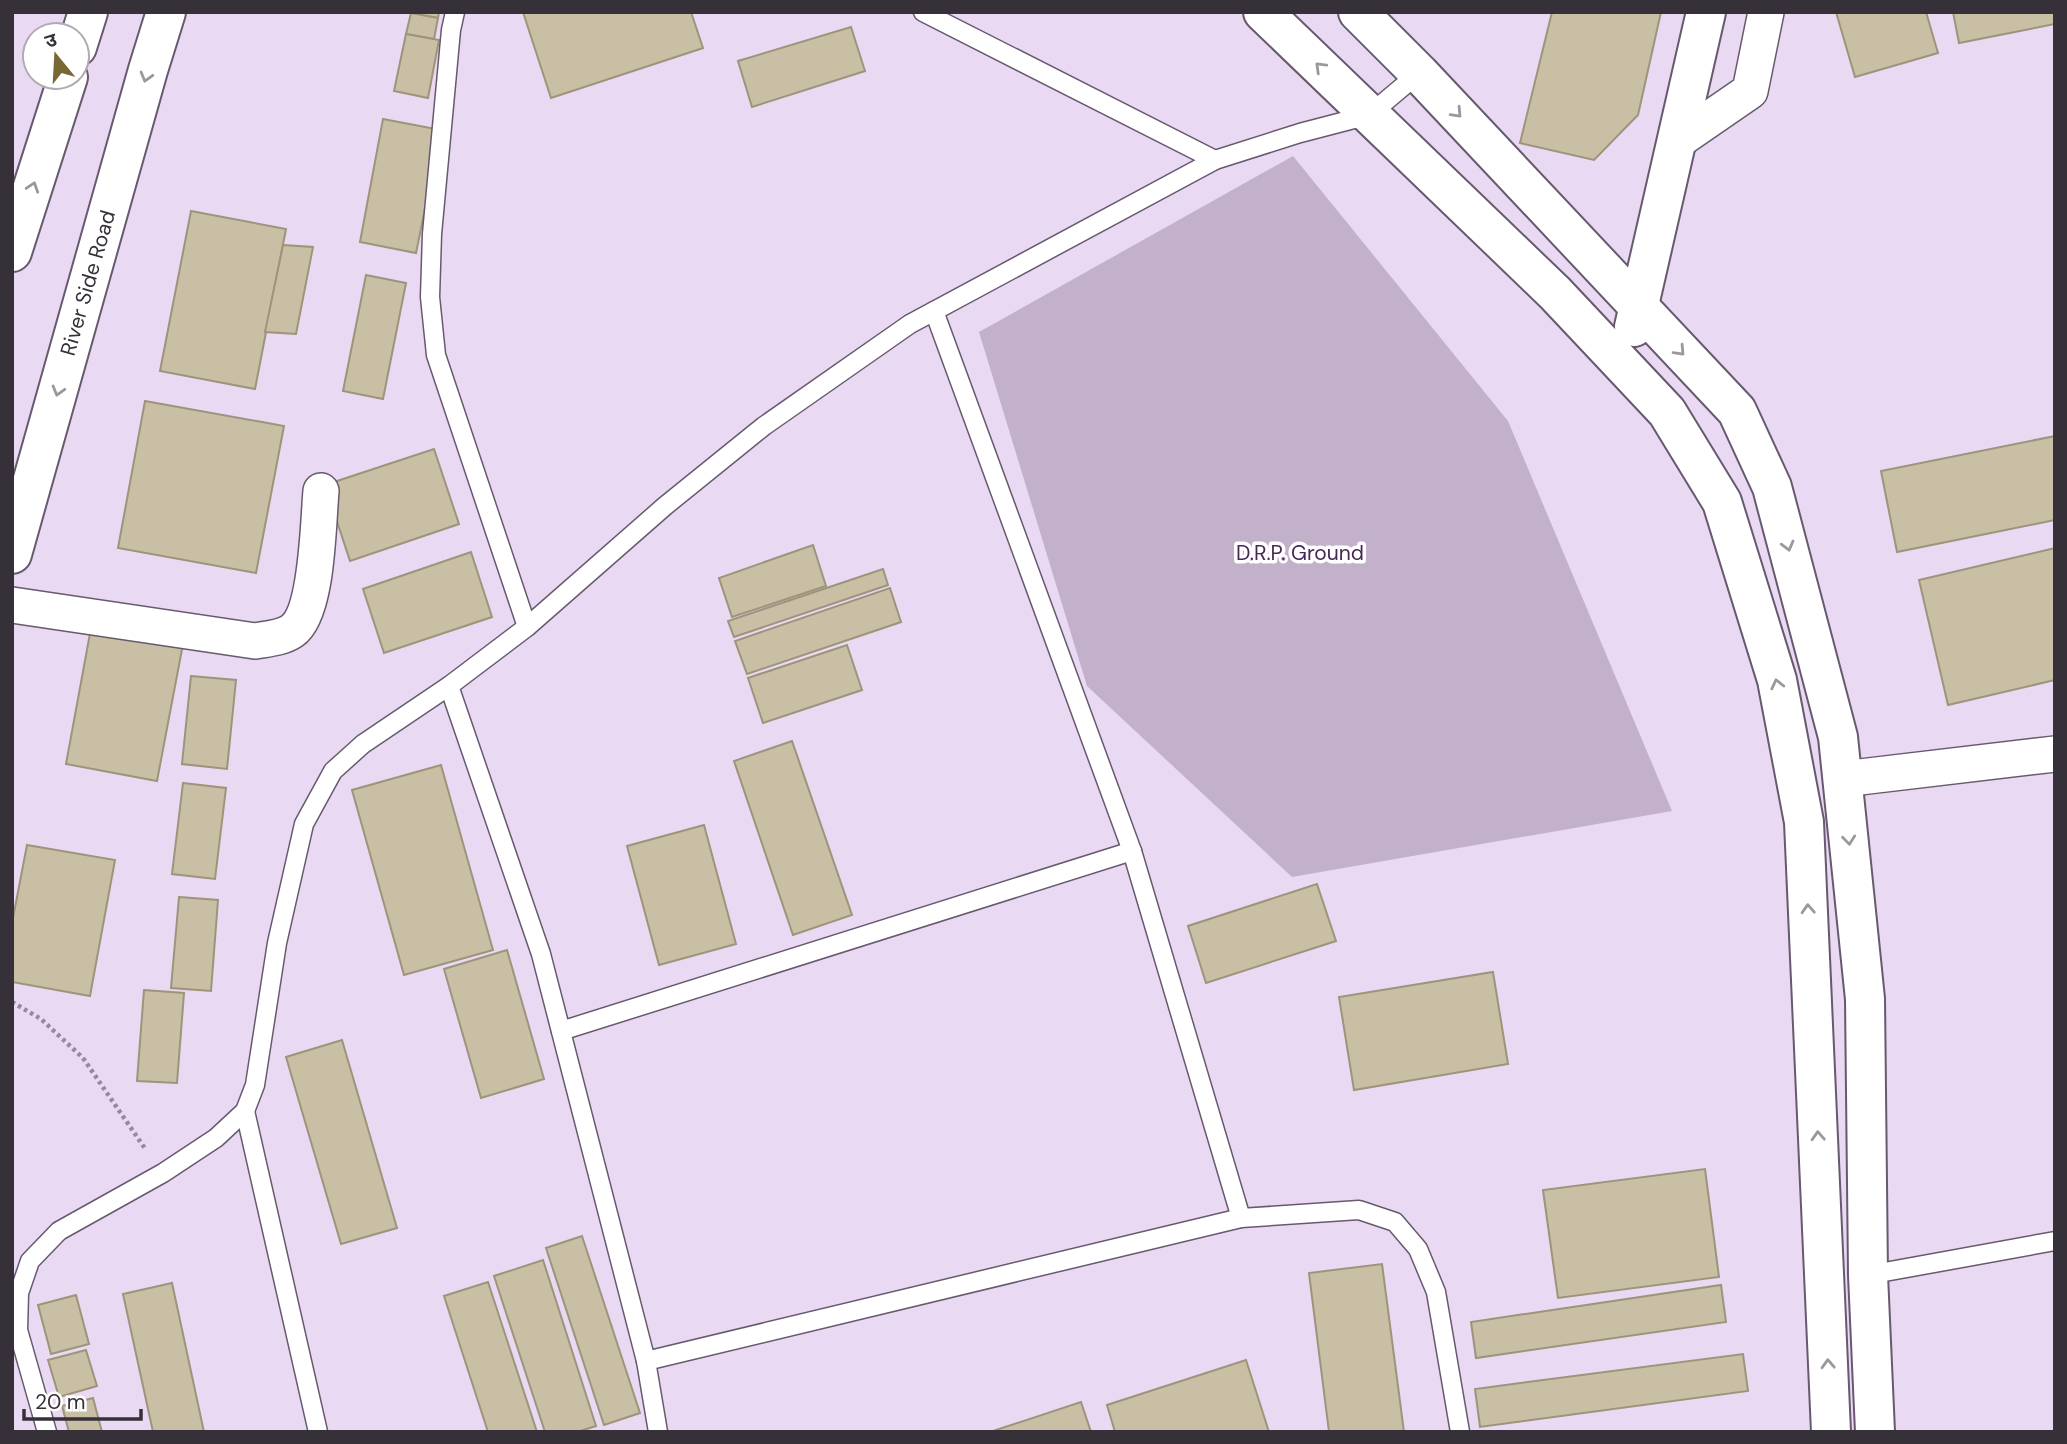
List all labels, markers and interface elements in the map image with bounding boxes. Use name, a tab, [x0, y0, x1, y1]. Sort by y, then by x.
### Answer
north arrow	[21, 21, 91, 91]
text: उ	[42, 26, 61, 54]
one-way arrow	[1315, 63, 1328, 76]
one-way arrow	[139, 71, 154, 83]
one-way arrow	[1449, 105, 1461, 118]
one-way arrow	[25, 181, 39, 194]
street label: River Side Road	[54, 207, 122, 359]
one-way arrow	[1671, 343, 1684, 356]
one-way arrow	[52, 385, 66, 397]
park label: D.R.P. Ground	[1236, 539, 1364, 567]
one-way arrow	[1780, 539, 1794, 551]
one-way arrow	[1771, 678, 1785, 690]
one-way arrow	[1841, 834, 1856, 845]
one-way arrow	[1800, 903, 1815, 914]
one-way arrow	[1810, 1131, 1825, 1142]
one-way arrow	[1820, 1358, 1835, 1369]
scale bar	[24, 1378, 142, 1422]
text: 20 m	[35, 1388, 86, 1416]

